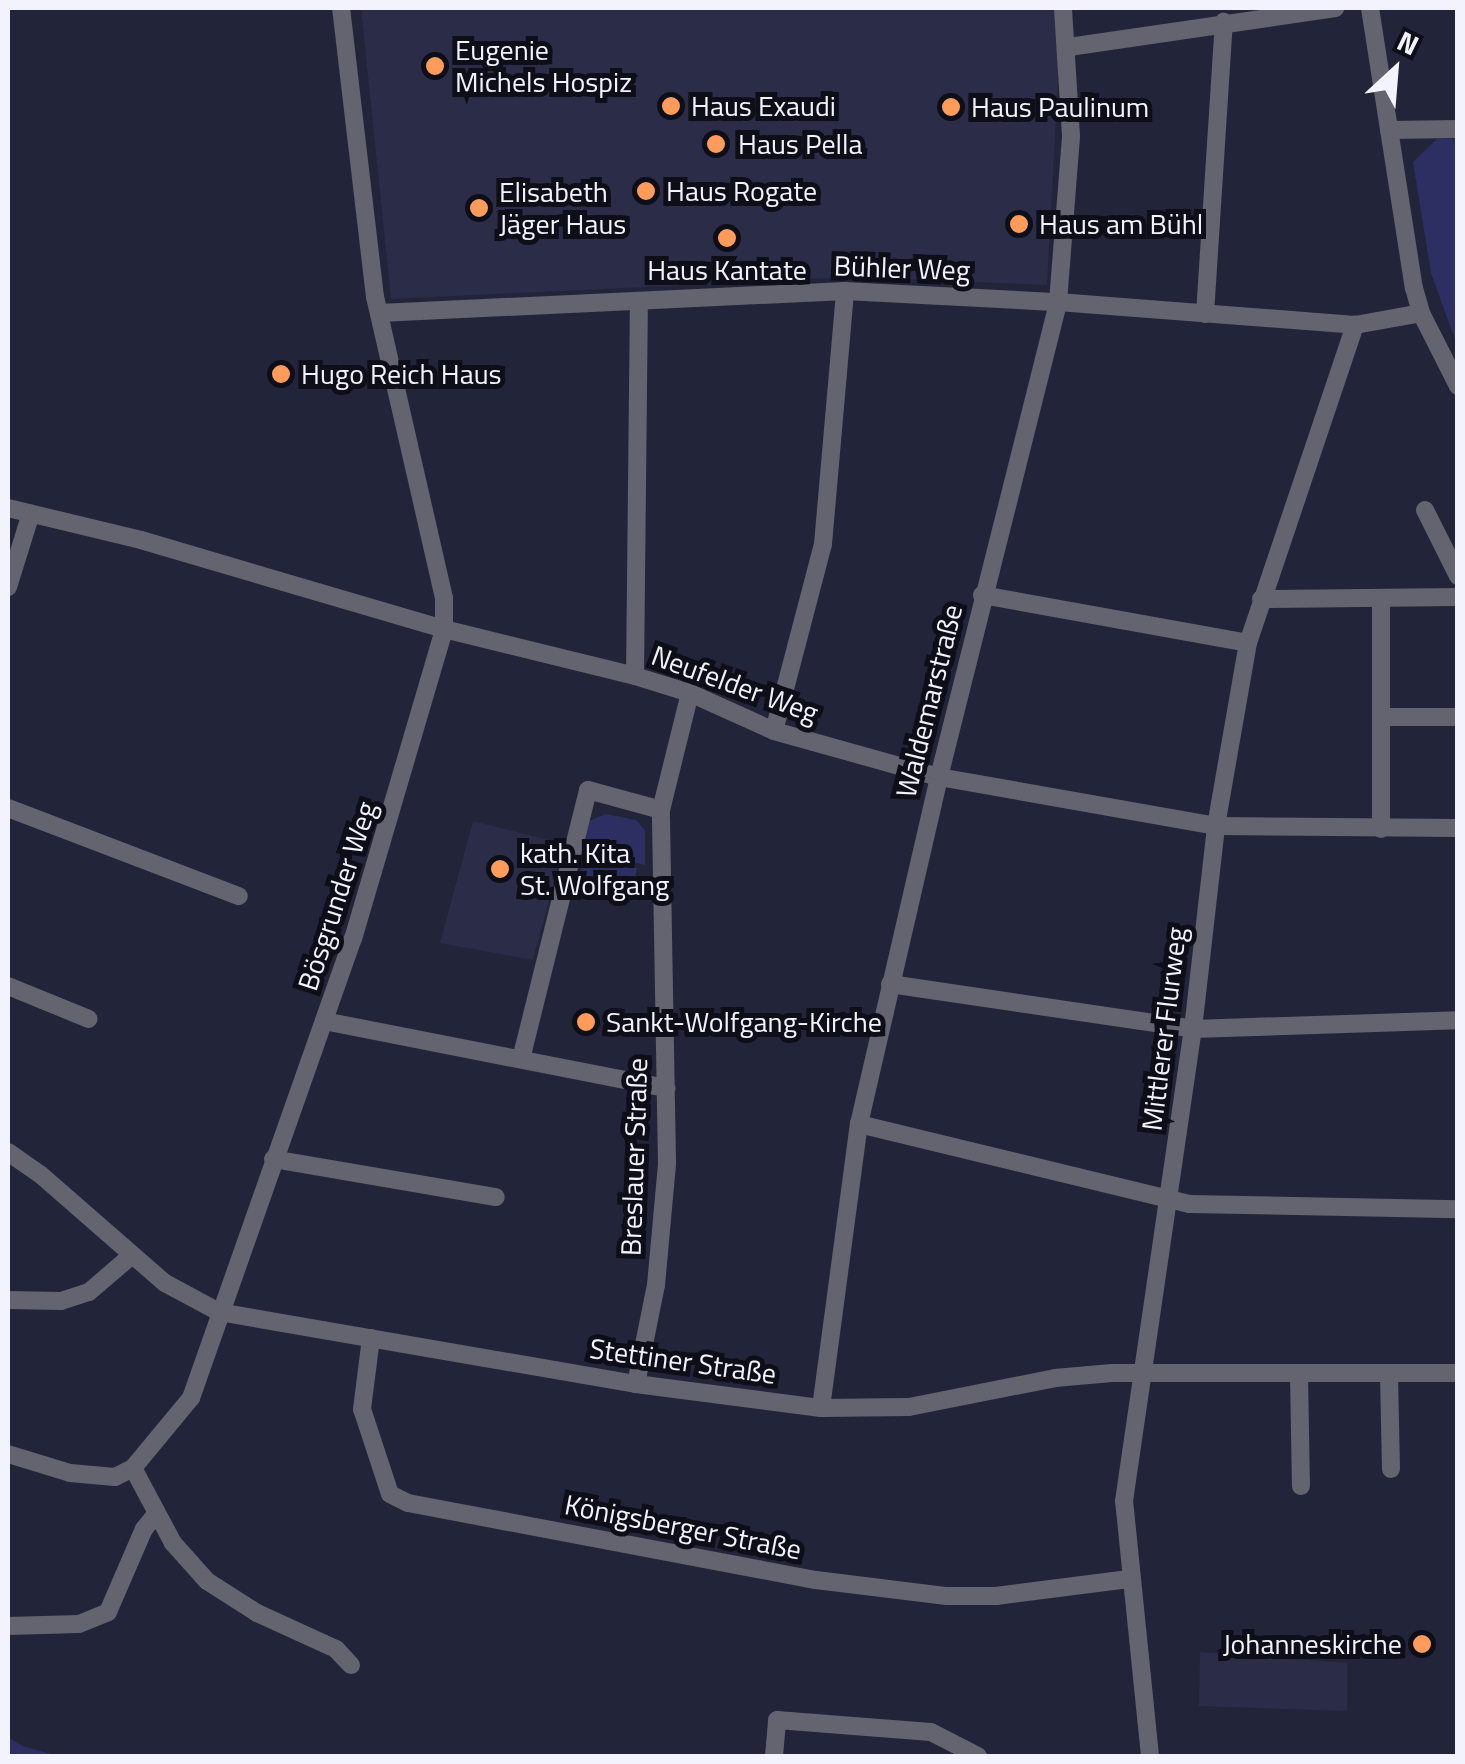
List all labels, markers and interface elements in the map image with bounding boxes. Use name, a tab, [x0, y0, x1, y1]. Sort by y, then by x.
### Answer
text: N	[1390, 19, 1427, 66]
north arrow	[1345, 20, 1445, 120]
place label: Eugenie Michels Hospiz	[455, 33, 632, 99]
marker: Eugenie Michels Hospiz	[424, 55, 446, 77]
place label: Haus Exaudi	[691, 89, 836, 123]
place label: Haus Paulinum	[971, 90, 1149, 124]
marker: Haus Exaudi	[660, 95, 682, 117]
marker: Haus Paulinum	[940, 96, 962, 118]
place label: Haus Pella	[738, 127, 863, 161]
marker: Haus Pella	[703, 131, 729, 157]
place label: Haus Rogate	[666, 174, 817, 208]
place label: Elisabeth Jäger Haus	[499, 175, 626, 241]
marker: Haus Rogate	[635, 180, 657, 202]
marker: Elisabeth Jäger Haus	[468, 197, 490, 219]
place label: Haus am Bühl	[1039, 207, 1203, 241]
marker: Haus am Bühl	[1008, 213, 1030, 235]
marker: Haus Kantate	[716, 227, 738, 249]
street label: Bühler Weg	[833, 249, 971, 287]
place label: Haus Kantate	[647, 253, 807, 287]
place label: Hugo Reich Haus	[301, 357, 502, 391]
marker: Hugo Reich Haus	[270, 363, 292, 385]
street label: Waldemarstraße	[889, 601, 969, 801]
street label: Neufelder Weg	[647, 638, 823, 730]
street label: Bösgrunder Weg	[291, 797, 383, 995]
place label: kath. Kita St. Wolfgang	[520, 836, 669, 902]
marker: kath. Kita St. Wolfgang	[489, 858, 511, 880]
street label: Mittlerer Flurweg	[1135, 925, 1193, 1133]
place label: Sankt-Wolfgang-Kirche	[606, 1005, 882, 1039]
marker: Sankt-Wolfgang-Kirche	[575, 1011, 597, 1033]
street label: Breslauer Straße	[614, 1058, 654, 1256]
street label: Stettiner Straße	[587, 1331, 779, 1391]
street label: Königsberger Straße	[562, 1488, 804, 1566]
place label: Johanneskirche	[1223, 1627, 1402, 1661]
marker: Johanneskirche	[1411, 1633, 1433, 1655]

